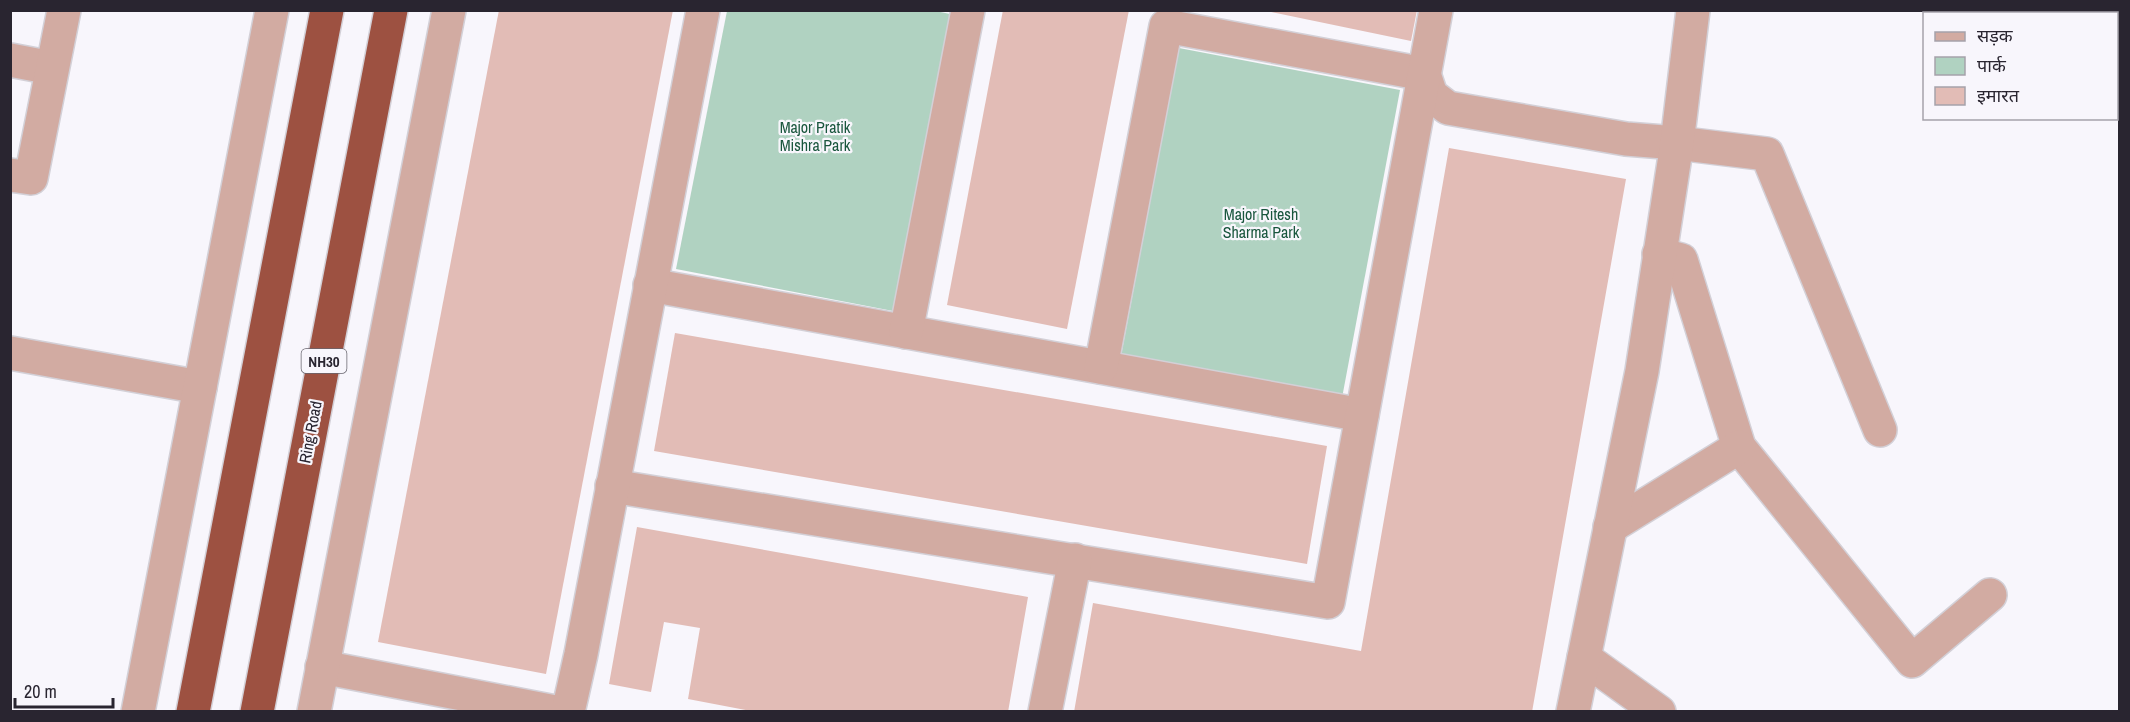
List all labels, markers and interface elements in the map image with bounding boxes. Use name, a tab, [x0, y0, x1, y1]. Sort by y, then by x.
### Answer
legend	[1923, 12, 2118, 120]
text: सड़क	[1977, 23, 2014, 48]
text: पार्क	[1977, 53, 2007, 78]
text: इमारत	[1977, 83, 2020, 108]
park label: Major Pratik Mishra Park	[780, 116, 851, 156]
park label: Major Ritesh Sharma Park	[1223, 203, 1300, 243]
road number: NH30	[302, 349, 346, 373]
street label: Ring Road	[293, 399, 327, 465]
scale bar	[15, 671, 112, 709]
text: 20 m	[24, 679, 57, 704]

